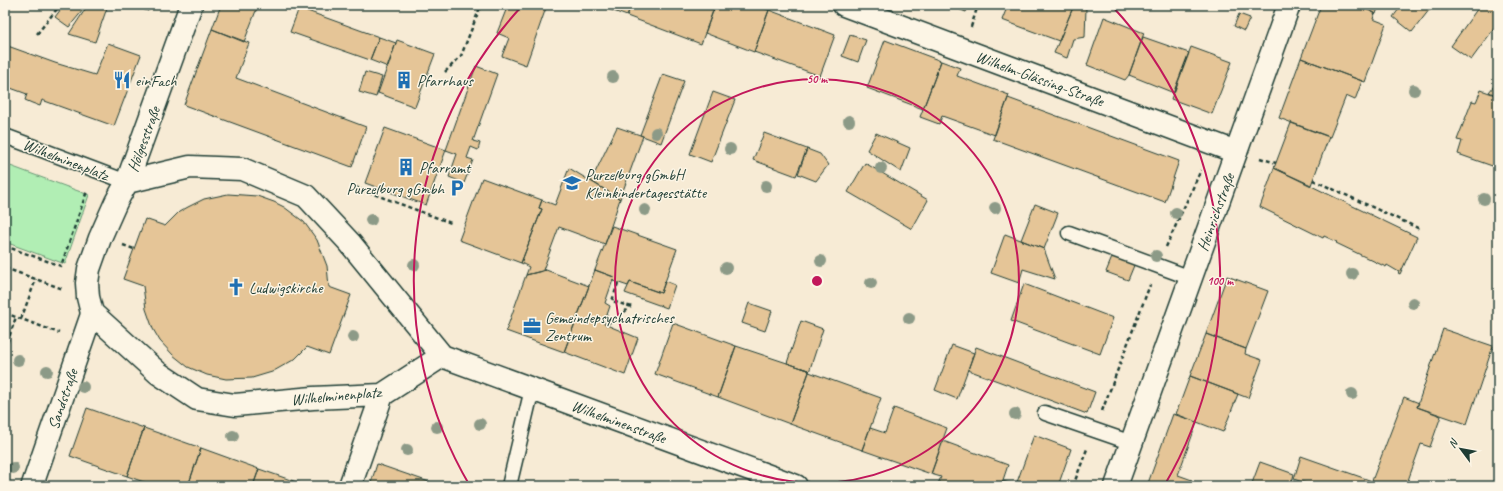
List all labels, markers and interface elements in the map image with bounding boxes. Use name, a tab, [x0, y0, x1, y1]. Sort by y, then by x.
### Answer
street label: Wilhelm-Glässing-Straße	[973, 47, 1108, 112]
restaurant icon: einFach	[112, 70, 132, 90]
building icon: Pfarrhaus	[394, 70, 414, 90]
place label: einFach	[135, 71, 177, 91]
place label: Pfarrhaus	[417, 71, 474, 91]
text: 50 m	[807, 71, 828, 87]
street label: Hölgesstraße	[123, 102, 166, 175]
street label: Wilhelminenplatz	[20, 134, 113, 186]
building icon: Pfarramt	[396, 157, 416, 177]
place label: Pfarramt	[419, 158, 472, 178]
place label: Purzelburg gGmbH Kleinkindertagesstätte	[585, 165, 708, 203]
street label: Heinrichstraße	[1193, 169, 1240, 254]
school or university icon: Purzelburg gGmbH Kleinkindertagesstätte	[562, 173, 582, 193]
parking icon: Purzelburg gGmbh	[447, 178, 467, 198]
place label: Purzelburg gGmbh	[347, 179, 446, 199]
text: 100 m	[1207, 273, 1234, 289]
centre of rings	[810, 274, 824, 288]
church icon: Ludwigskirche	[226, 277, 246, 297]
place label: Ludwigskirche	[249, 278, 324, 298]
place label: Gemeindepsychatrisches Zentrum	[545, 308, 675, 346]
office icon: Gemeindepsychatrisches Zentrum	[522, 316, 542, 336]
street label: Sandstraße	[43, 365, 83, 432]
street label: Wilhelminenplatz	[290, 382, 384, 410]
street label: Wilhelminenstraße	[569, 396, 670, 449]
north arrow	[1441, 429, 1481, 469]
text: N	[1445, 435, 1461, 450]

